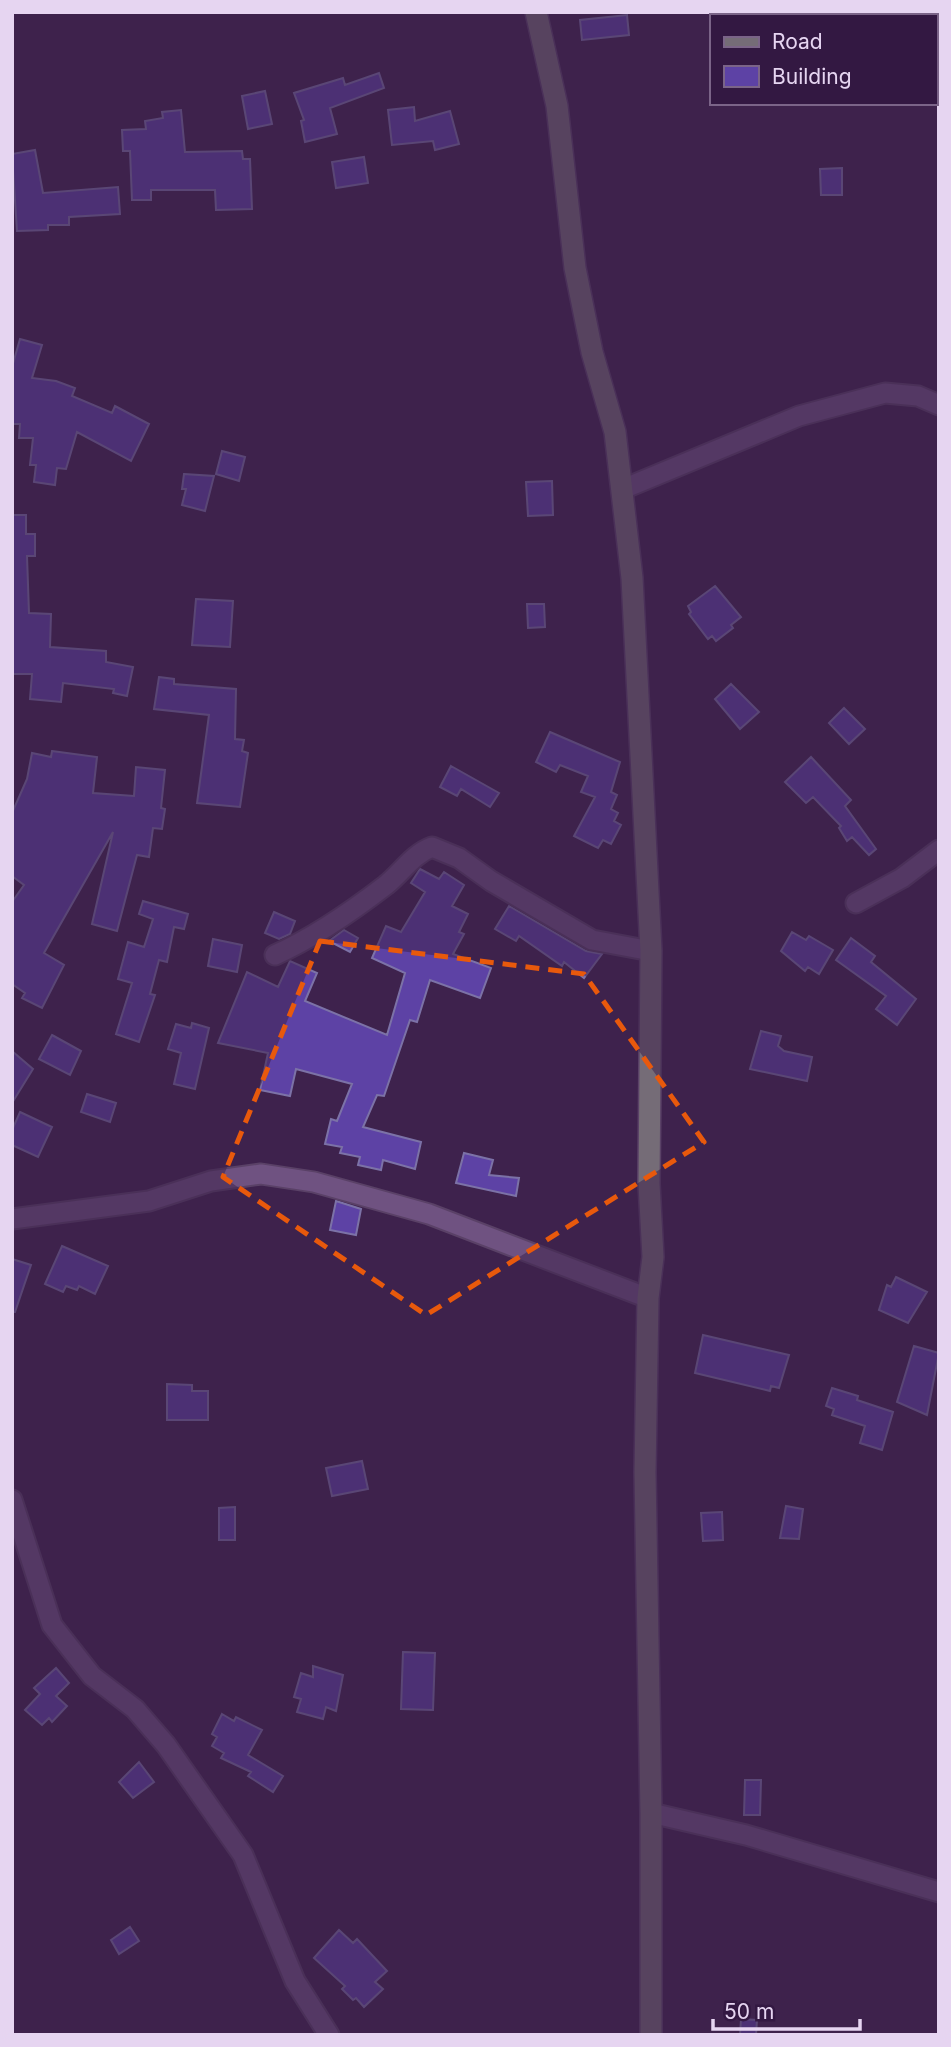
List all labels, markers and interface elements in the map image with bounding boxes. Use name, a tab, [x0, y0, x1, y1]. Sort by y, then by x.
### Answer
legend	[710, 14, 937, 105]
text: Road	[772, 29, 823, 54]
text: Building	[772, 64, 852, 89]
scale bar	[713, 1988, 860, 2032]
text: 50 m	[724, 1999, 774, 2024]

